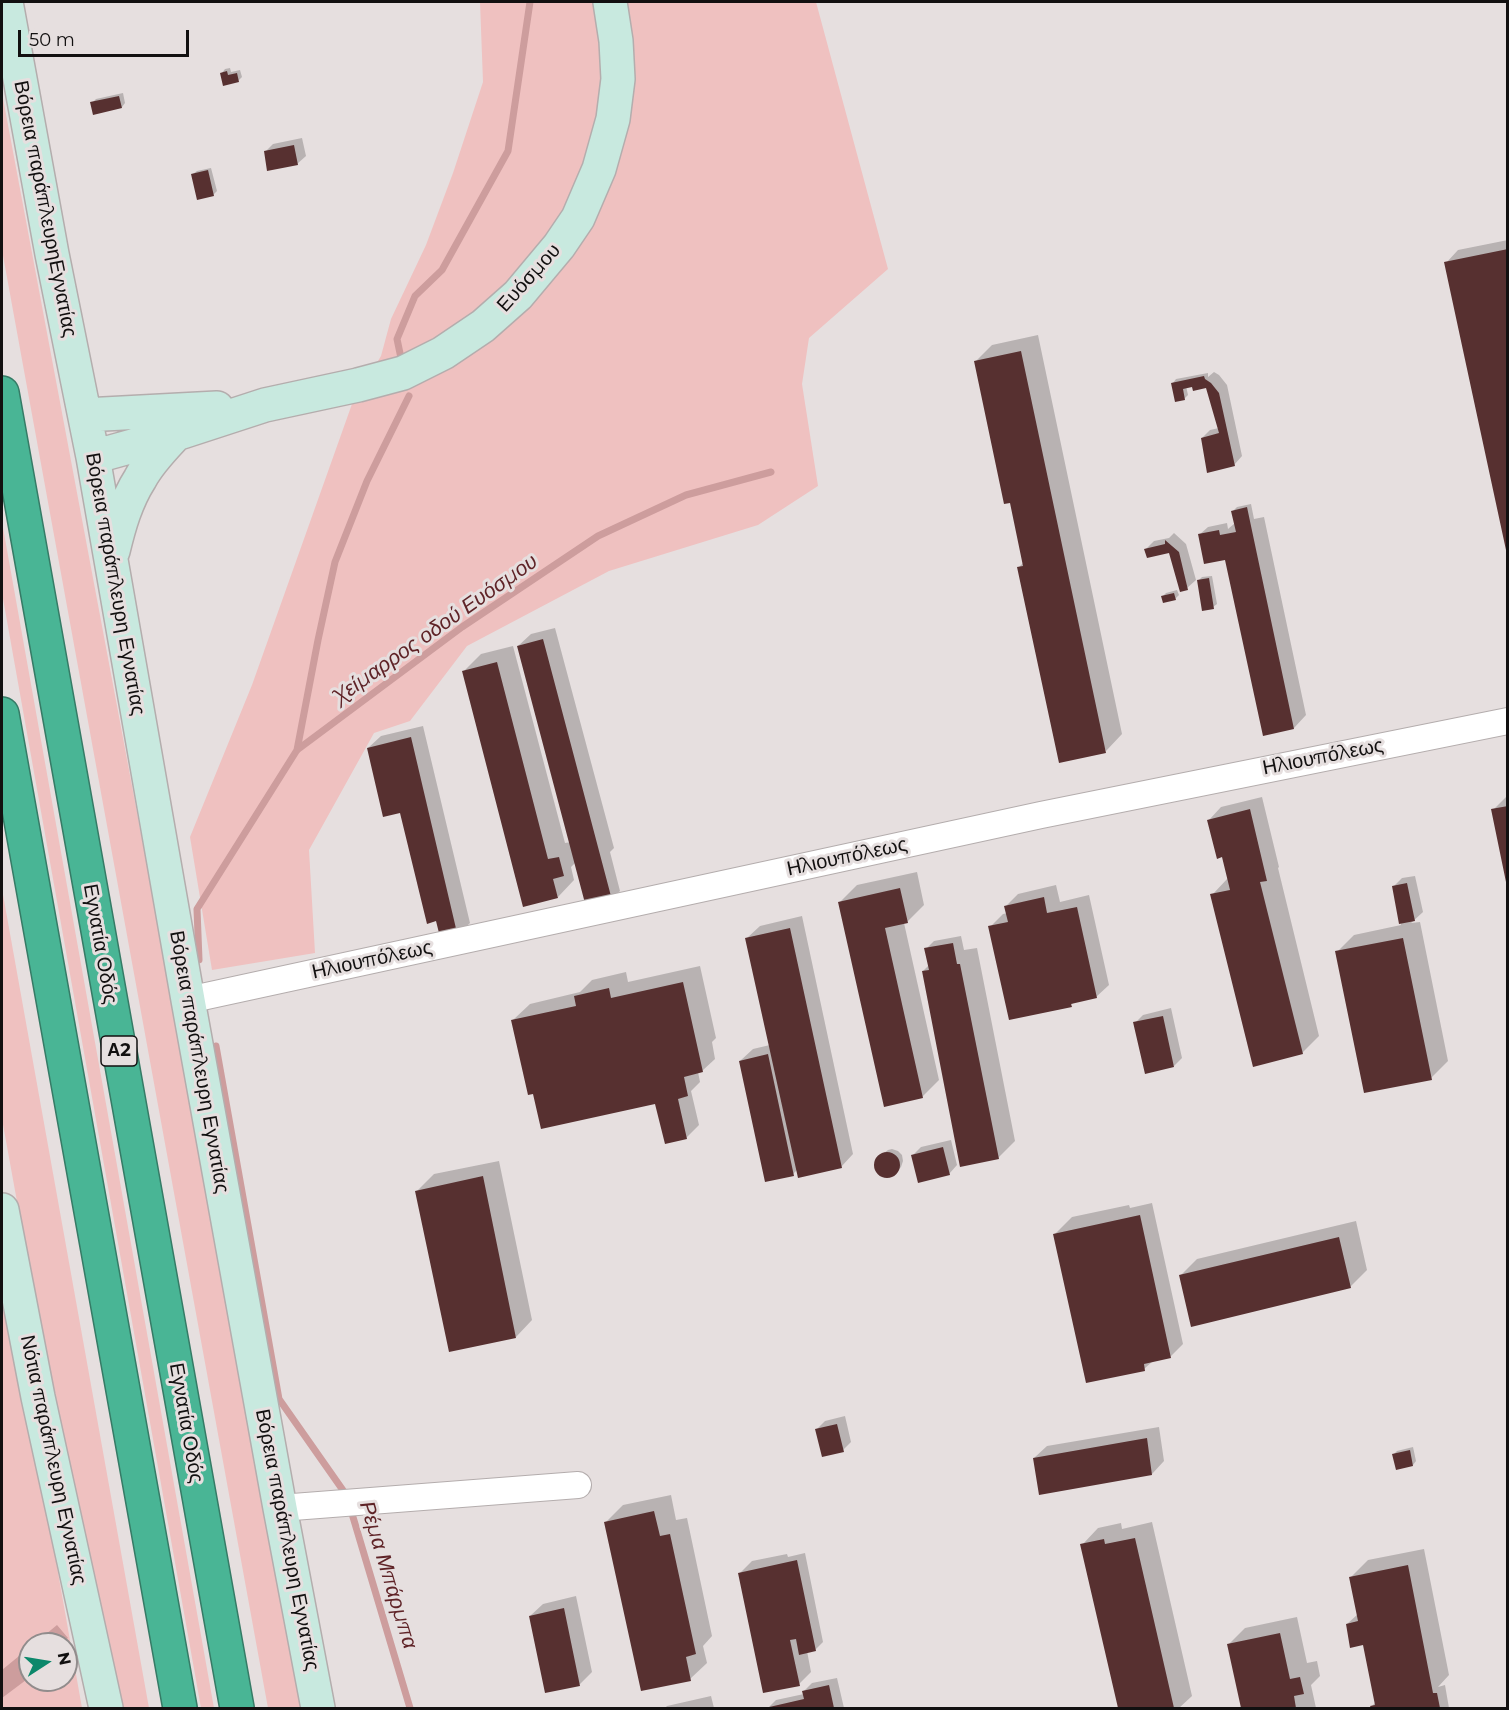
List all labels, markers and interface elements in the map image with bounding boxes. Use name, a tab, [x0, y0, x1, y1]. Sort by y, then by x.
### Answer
scale bar	[21, 18, 192, 56]
text: 50 m	[29, 29, 75, 51]
street label: Βόρεια παράπλευρηΕγνατίας	[8, 79, 82, 339]
street label: Ευόσμου	[492, 239, 566, 317]
street label: Βόρεια παράπλευρη Εγνατίας	[80, 451, 150, 717]
water label: Χείμαρρος οδού Ευόσμου	[329, 549, 543, 709]
street label: Ηλιουπόλεως	[1261, 734, 1385, 780]
street label: Ηλιουπόλεως	[785, 833, 909, 881]
street label: Εγνατία Οδός	[78, 882, 122, 1006]
street label: Βόρεια παράπλευρη Εγνατίας	[164, 929, 234, 1195]
street label: Ηλιουπόλεως	[310, 936, 434, 984]
road number: Α2	[101, 1036, 137, 1066]
street label: Νότια παράπλευρη Εγνατίας	[15, 1333, 91, 1587]
street label: Εγνατία Οδός	[164, 1361, 208, 1485]
street label: Βόρεια παράπλευρη Εγνατίας	[250, 1407, 324, 1673]
water label: Ρέμα Μπάρμπα	[354, 1498, 422, 1652]
north arrow	[18, 1632, 78, 1692]
text: N	[54, 1650, 75, 1667]

